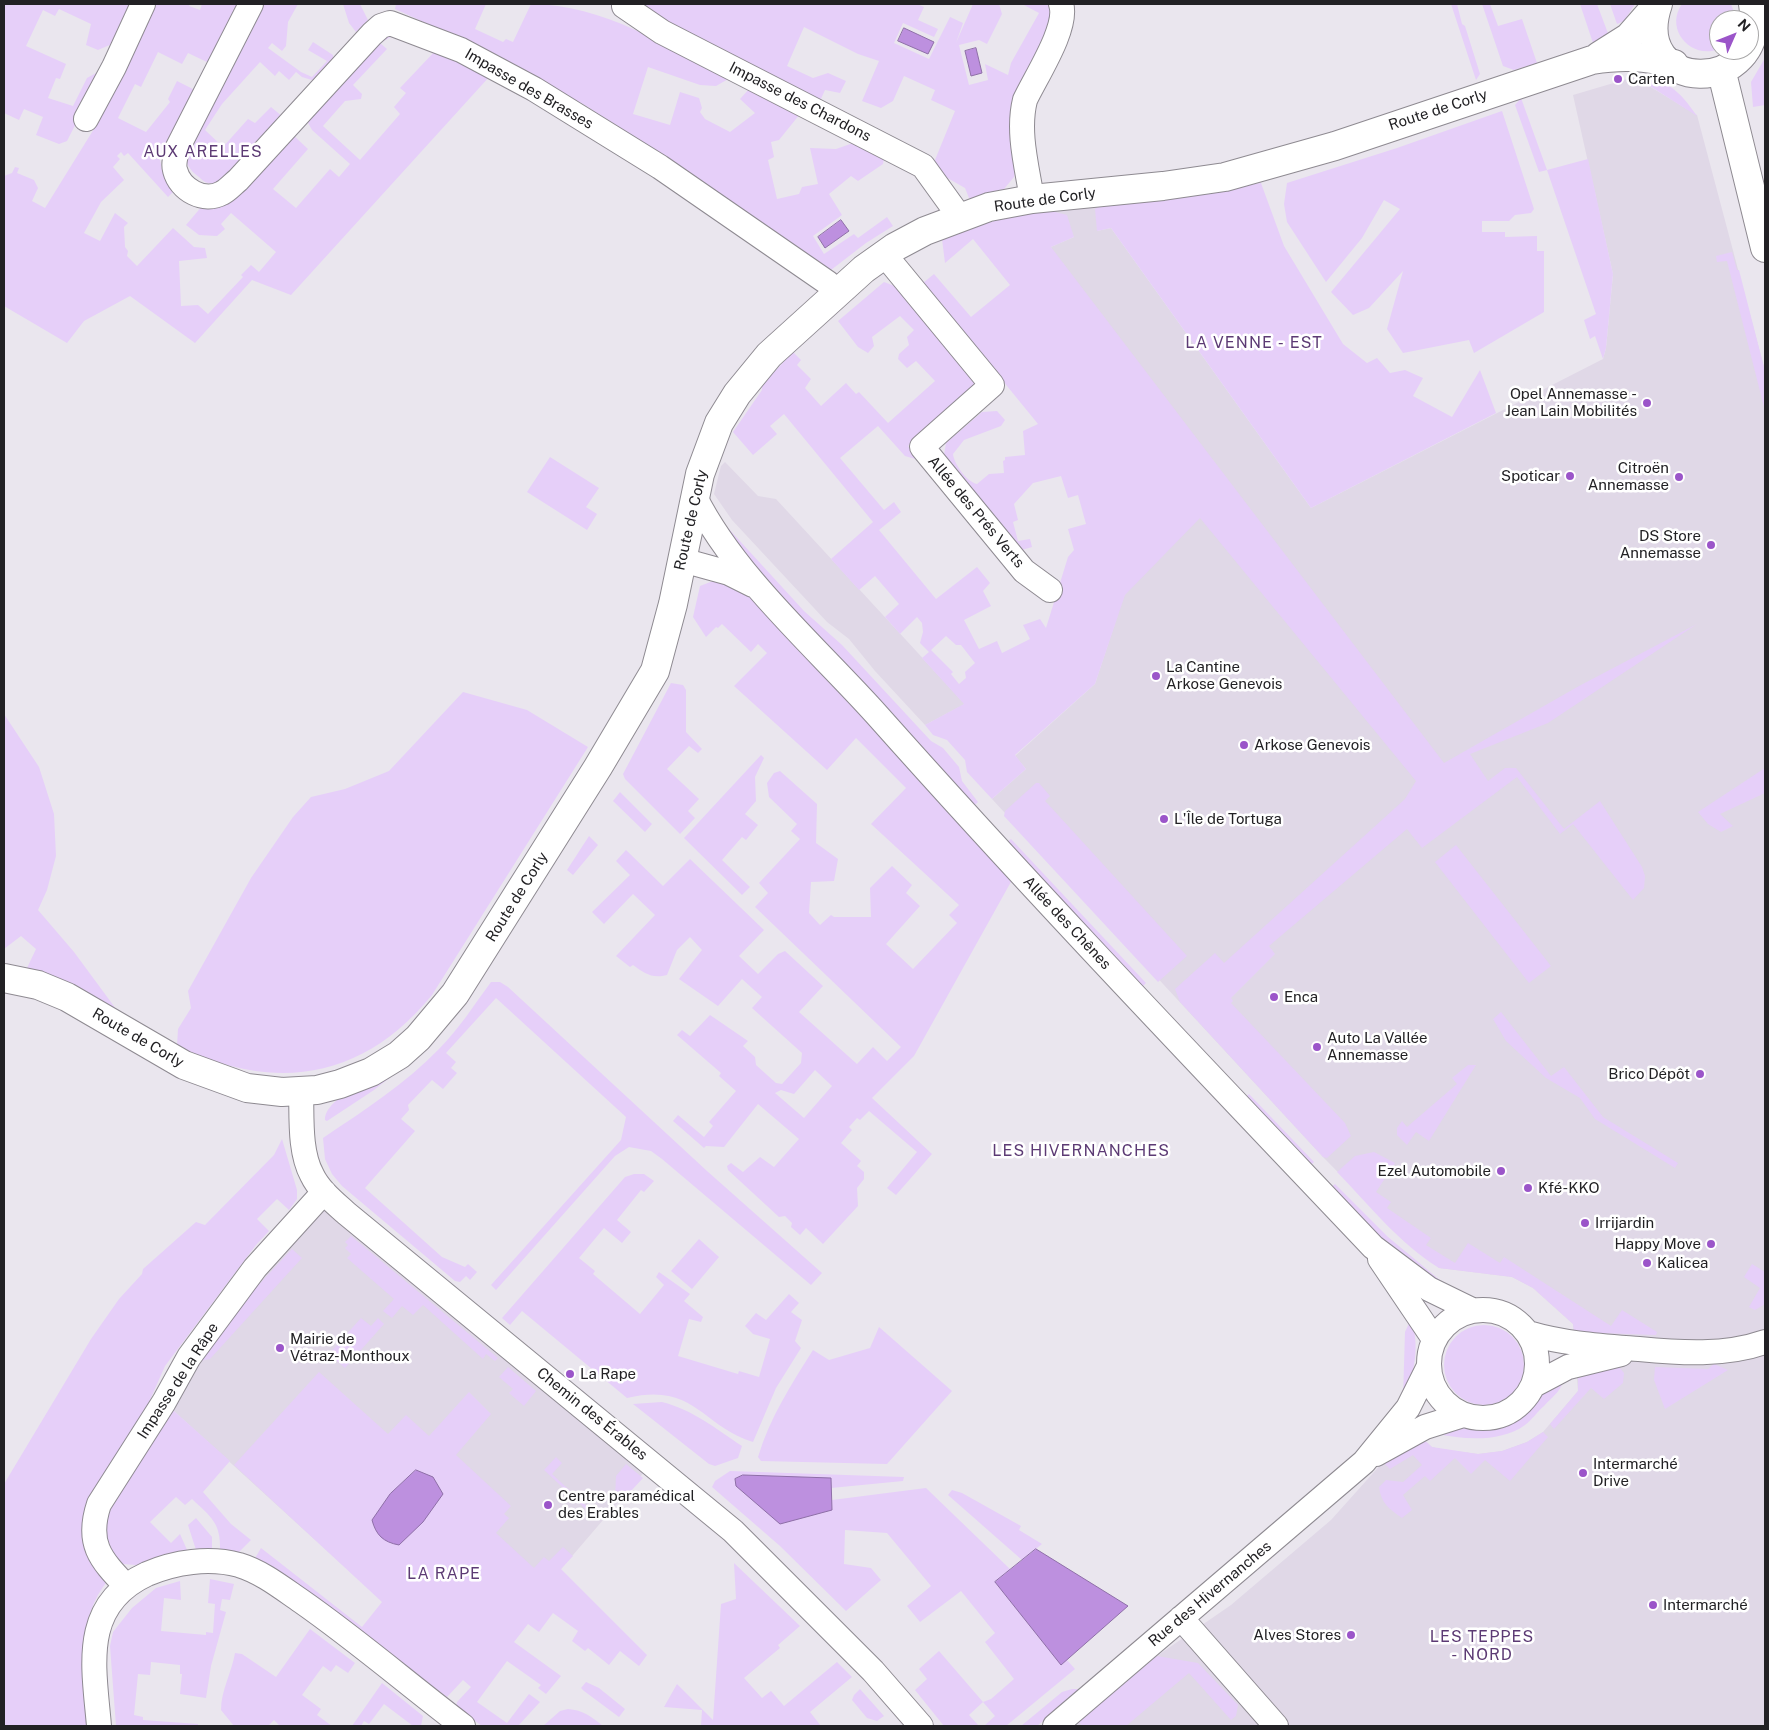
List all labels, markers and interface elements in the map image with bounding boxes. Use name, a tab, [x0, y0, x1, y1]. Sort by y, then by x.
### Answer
north arrow	[1709, 10, 1759, 60]
text: N	[1735, 16, 1754, 35]
street label: Impasse des Brasses	[462, 45, 596, 133]
street label: Impasse des Chardons	[726, 58, 874, 146]
place label: Carten	[1628, 70, 1675, 88]
marker: Carten	[1612, 73, 1624, 85]
street label: Route de Corly	[1386, 86, 1490, 134]
district label: AUX ARELLES	[142, 142, 264, 162]
street label: Route de Corly	[993, 184, 1097, 216]
district label: LA VENNE - EST	[1184, 333, 1324, 353]
place label: Opel Annemasse - Jean Lain Mobilités	[1505, 385, 1637, 420]
marker: Opel Annemasse - Jean Lain Mobilités	[1641, 397, 1653, 409]
street label: Allée des Prés Verts	[924, 452, 1028, 572]
place label: Citroën Annemasse	[1588, 459, 1669, 494]
place label: Spoticar	[1501, 467, 1560, 485]
street label: Route de Corly	[671, 468, 711, 572]
marker: Spoticar	[1564, 470, 1576, 482]
marker: Citroën Annemasse	[1673, 471, 1685, 483]
place label: DS Store Annemasse	[1620, 527, 1701, 562]
marker: DS Store Annemasse	[1705, 539, 1717, 551]
place label: La Cantine Arkose Genevois	[1166, 658, 1282, 693]
marker: La Cantine Arkose Genevois	[1150, 670, 1162, 682]
place label: Arkose Genevois	[1254, 736, 1370, 754]
marker: Arkose Genevois	[1238, 739, 1250, 751]
place label: L'Île de Tortuga	[1174, 810, 1282, 828]
marker: L'Île de Tortuga	[1158, 813, 1170, 825]
street label: Route de Corly	[482, 849, 552, 945]
street label: Allée des Chênes	[1019, 873, 1115, 973]
place label: Enca	[1284, 988, 1318, 1006]
marker: Enca	[1268, 991, 1280, 1003]
street label: Route de Corly	[89, 1004, 187, 1072]
place label: Auto La Vallée Annemasse	[1327, 1029, 1428, 1064]
marker: Auto La Vallée Annemasse	[1311, 1041, 1323, 1053]
place label: Brico Dépôt	[1608, 1065, 1690, 1083]
marker: Brico Dépôt	[1694, 1068, 1706, 1080]
district label: LES HIVERNANCHES	[990, 1141, 1172, 1161]
place label: Ezel Automobile	[1378, 1162, 1491, 1180]
marker: Ezel Automobile	[1495, 1165, 1507, 1177]
place label: Kfé-KKO	[1538, 1179, 1600, 1197]
marker: Kfé-KKO	[1522, 1182, 1534, 1194]
place label: Irrijardin	[1595, 1214, 1654, 1232]
marker: Irrijardin	[1579, 1217, 1591, 1229]
place label: Happy Move	[1614, 1235, 1701, 1253]
marker: Happy Move	[1705, 1238, 1717, 1250]
place label: Kalicea	[1657, 1254, 1708, 1272]
marker: Kalicea	[1641, 1257, 1653, 1269]
street label: Impasse de la Râpe	[134, 1320, 222, 1442]
place label: Mairie de Vétraz-Monthoux	[290, 1330, 410, 1365]
marker: Mairie de Vétraz-Monthoux	[274, 1342, 286, 1354]
street label: Chemin des Érables	[533, 1364, 651, 1464]
place label: La Rape	[580, 1365, 636, 1383]
marker: La Rape	[564, 1368, 576, 1380]
place label: Intermarché Drive	[1593, 1455, 1678, 1490]
marker: Intermarché Drive	[1577, 1467, 1589, 1479]
place label: Centre paramédical des Erables	[558, 1487, 695, 1522]
marker: Centre paramédical des Erables	[542, 1499, 554, 1511]
street label: Rue des Hivernanches	[1145, 1537, 1275, 1651]
district label: LA RAPE	[406, 1564, 482, 1584]
place label: Intermarché	[1663, 1596, 1748, 1614]
marker: Intermarché	[1647, 1599, 1659, 1611]
place label: Alves Stores	[1253, 1626, 1341, 1644]
district label: LES TEPPES - NORD	[1429, 1627, 1535, 1665]
marker: Alves Stores	[1345, 1629, 1357, 1641]

